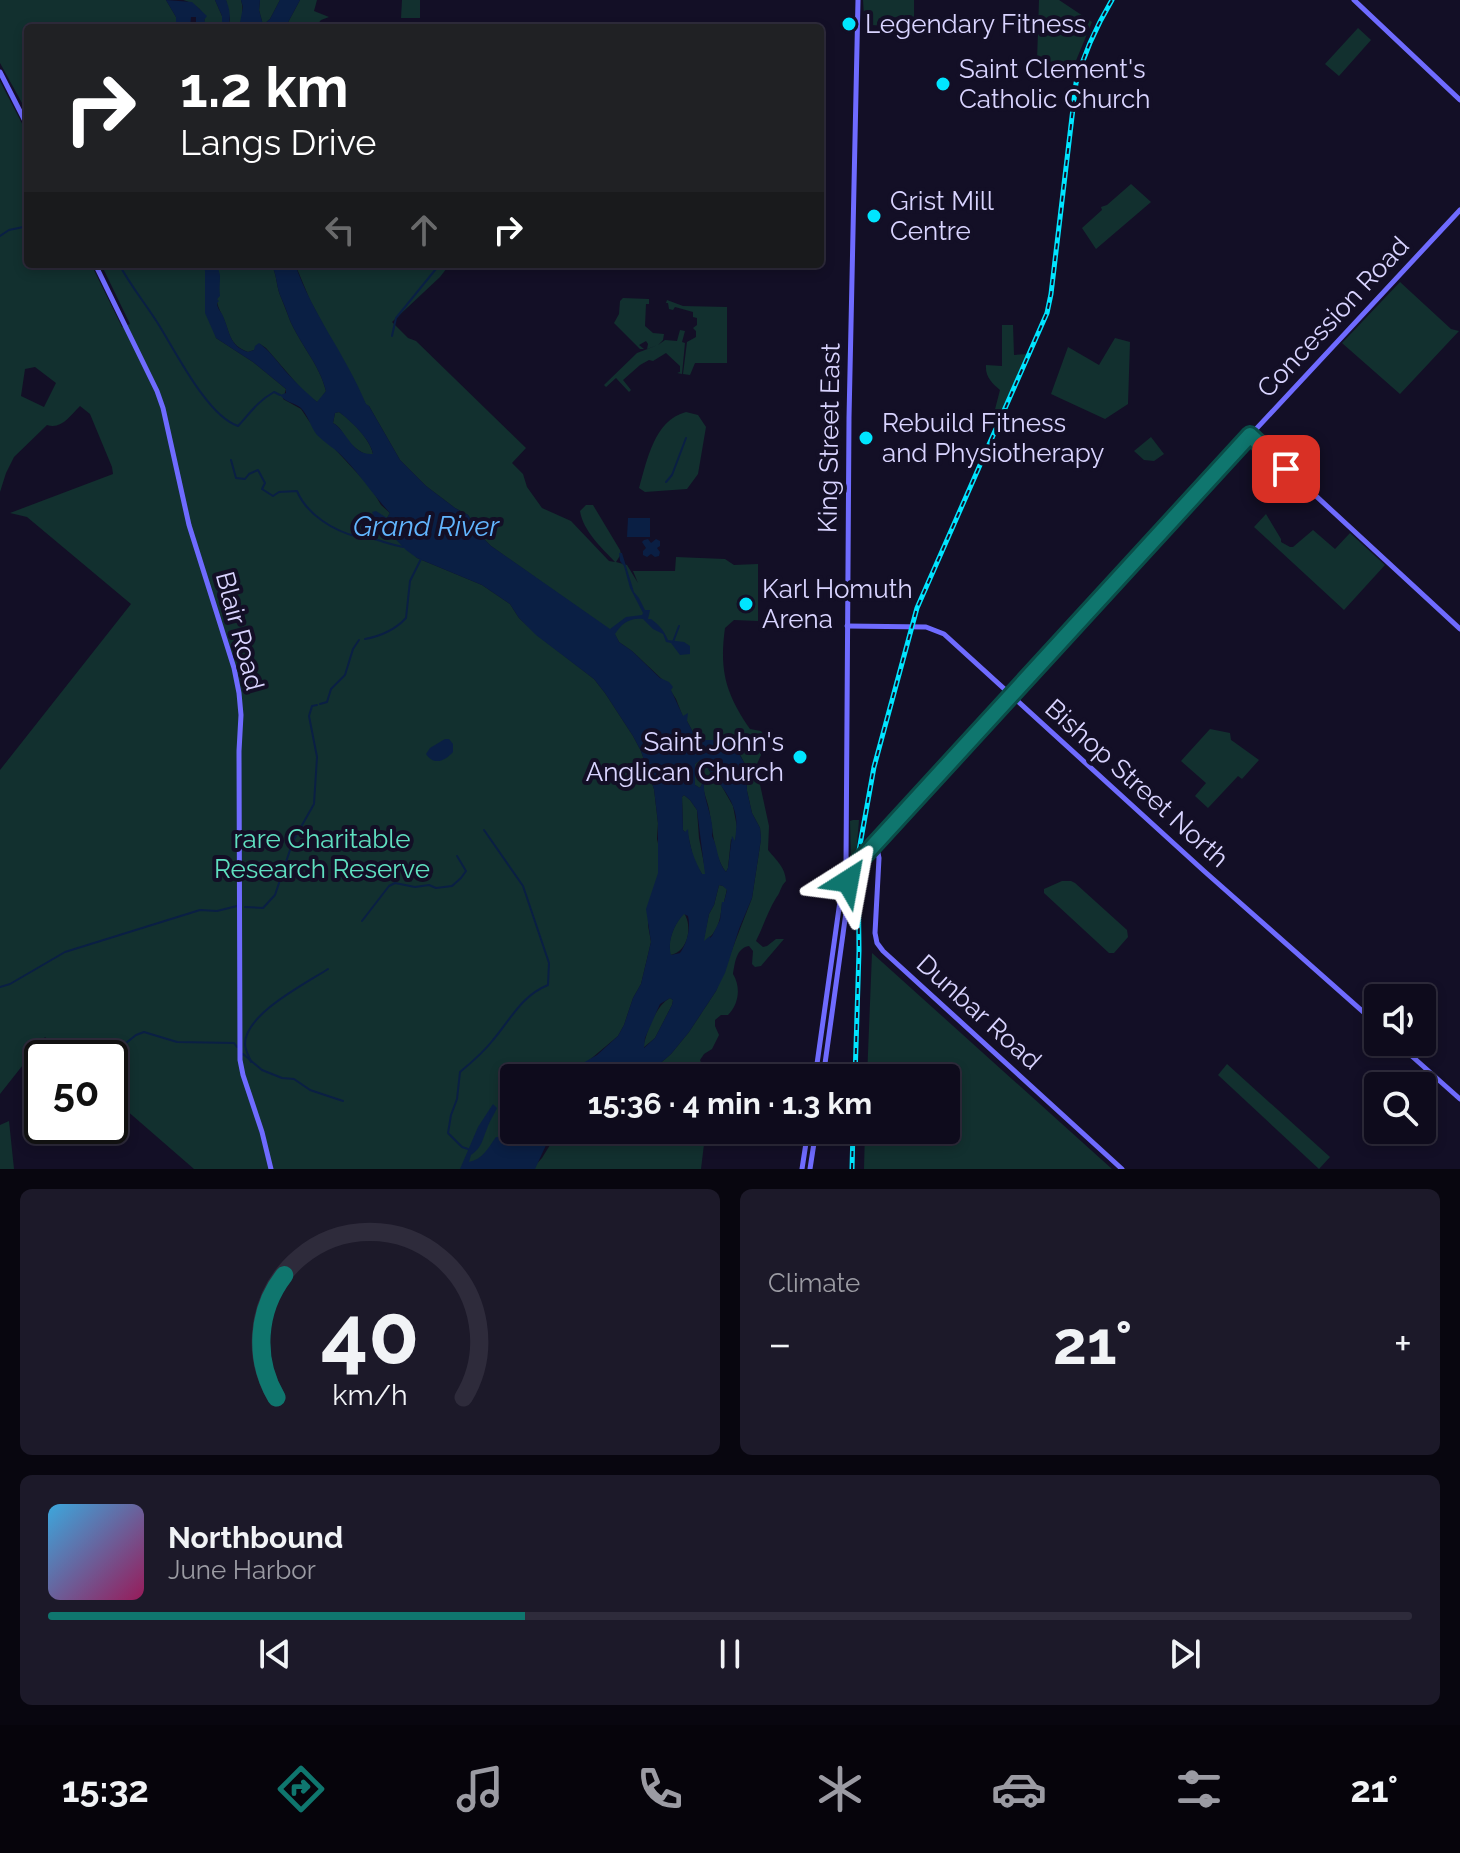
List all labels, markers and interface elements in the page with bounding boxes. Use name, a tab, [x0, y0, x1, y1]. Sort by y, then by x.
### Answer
place label: Legendary Fitness	[865, 9, 1086, 39]
marker: Legendary Fitness	[840, 15, 858, 33]
text: 1.2 km	[180, 54, 349, 120]
place label: Saint Clement's Catholic Church	[959, 54, 1150, 114]
icon: right	[48, 56, 152, 160]
marker: Saint Clement's Catholic Church	[934, 75, 952, 93]
text: Langs Drive	[180, 121, 376, 163]
place label: Grist Mill Centre	[890, 186, 995, 246]
marker: Grist Mill Centre	[865, 207, 883, 225]
icon: left	[318, 208, 362, 252]
icon: ahead	[402, 208, 446, 252]
icon: right	[486, 208, 530, 252]
street label: Concession Road	[1251, 231, 1415, 403]
street label: King Street East	[812, 342, 846, 533]
place label: Rebuild Fitness and Physiotherapy	[882, 408, 1104, 468]
marker: Rebuild Fitness and Physiotherapy	[857, 429, 875, 447]
pin	[1252, 435, 1320, 503]
icon: arrive	[1264, 447, 1308, 491]
water label: Grand River	[353, 510, 500, 543]
street label: Blair Road	[210, 568, 270, 694]
place label: Karl Homuth Arena	[762, 574, 913, 634]
marker: Karl Homuth Arena	[737, 595, 755, 613]
street label: Bishop Street North	[1039, 693, 1235, 873]
place label: Saint John's Anglican Church	[586, 727, 784, 787]
marker: Saint John's Anglican Church	[791, 748, 809, 766]
park label: rare Charitable Research Reserve	[214, 824, 430, 884]
position arrow	[806, 839, 890, 923]
street label: Dunbar Road	[911, 948, 1047, 1076]
map controls	[1364, 984, 1436, 1144]
button: sound	[1364, 984, 1436, 1056]
speed limit sign: 50	[24, 1040, 128, 1144]
button: search	[1364, 1072, 1436, 1144]
text: 15:36 · 4 min · 1.3 km	[588, 1086, 872, 1121]
text: Climate	[768, 1268, 860, 1298]
text: 40	[321, 1286, 419, 1383]
text: 21°	[1053, 1308, 1132, 1378]
text: −	[768, 1318, 792, 1369]
text: +	[1394, 1318, 1412, 1369]
text: km/h	[332, 1378, 408, 1412]
text: Northbound	[168, 1520, 343, 1555]
text: June Harbor	[168, 1555, 316, 1585]
icon: previous	[253, 1632, 297, 1676]
icon: pause	[708, 1632, 752, 1676]
icon: next	[1163, 1632, 1207, 1676]
icon: directions	[273, 1761, 329, 1817]
icon: music	[452, 1761, 508, 1817]
icon: phone	[632, 1761, 688, 1817]
icon: climate	[812, 1761, 868, 1817]
icon: car	[991, 1761, 1047, 1817]
icon: filters	[1171, 1761, 1227, 1817]
text: 15:32	[62, 1768, 149, 1810]
text: 21°	[1351, 1768, 1398, 1810]

